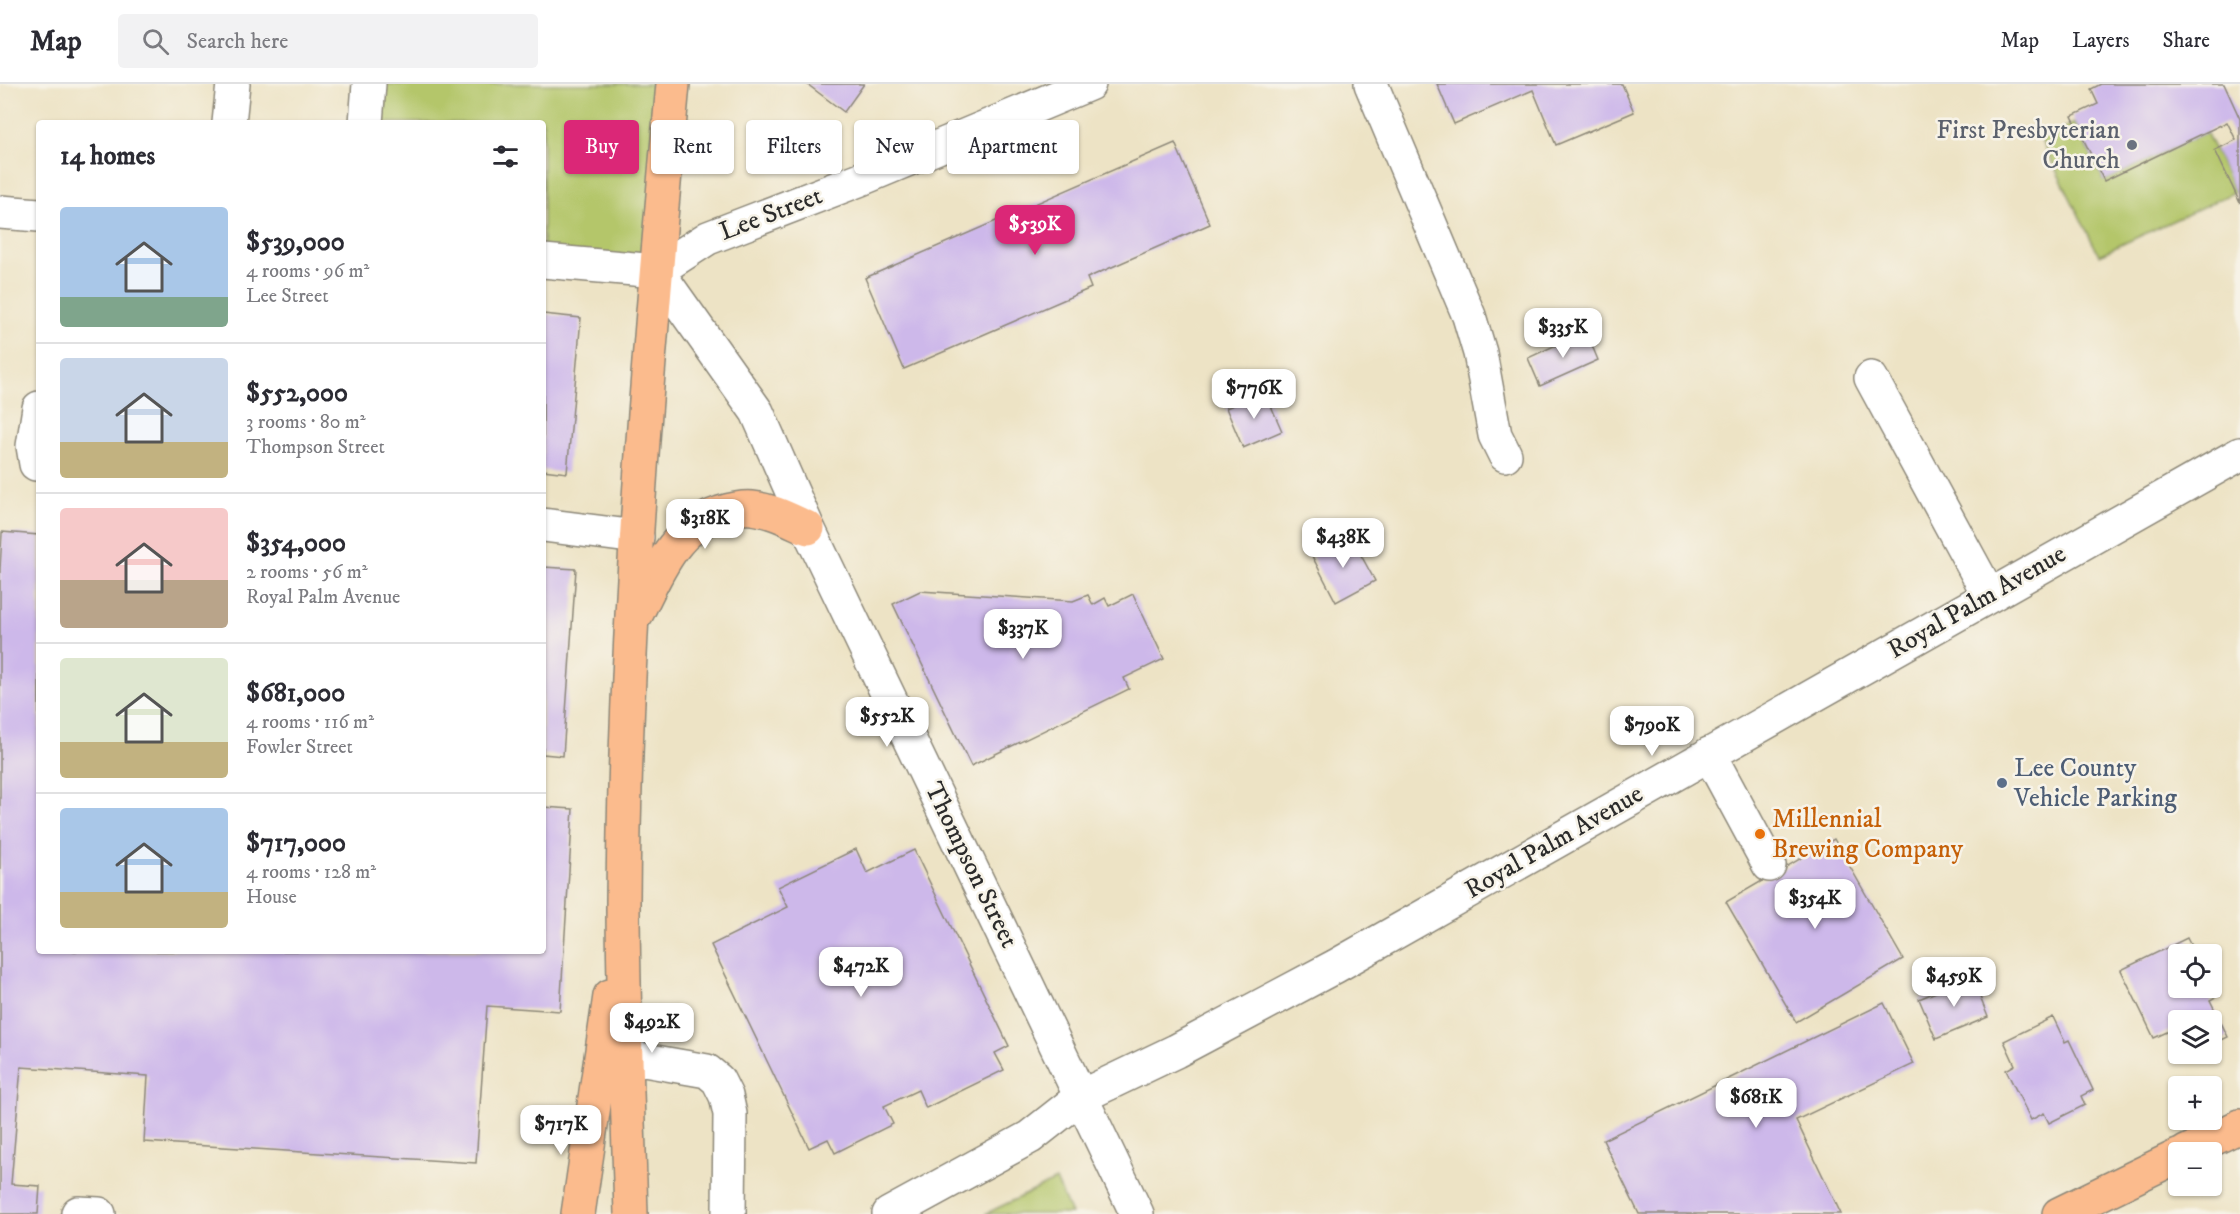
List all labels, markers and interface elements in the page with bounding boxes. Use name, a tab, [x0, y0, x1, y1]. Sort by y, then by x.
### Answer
search box	[118, 14, 538, 68]
text: Map	[30, 24, 82, 59]
icon: search	[139, 25, 172, 58]
text: Search here	[187, 28, 288, 55]
text: Map	[2000, 28, 2039, 54]
text: Layers	[2072, 28, 2130, 54]
text: Share	[2163, 28, 2210, 54]
place label: First Presbyterian Church	[1936, 114, 2120, 177]
chip: Buy	[564, 120, 639, 174]
chip: Rent	[651, 120, 734, 174]
chip: Filters	[746, 120, 842, 174]
chip: New	[854, 120, 935, 174]
chip: Apartment	[947, 120, 1079, 174]
marker: First Presbyterian Church	[2125, 138, 2139, 152]
text: 14 homes	[60, 140, 155, 173]
icon: filters	[489, 140, 522, 173]
street label: Lee Street	[715, 179, 827, 249]
pin: $539K	[993, 205, 1077, 256]
text: $539K	[1009, 212, 1061, 237]
text: $539,000	[246, 226, 345, 259]
icon: home	[108, 231, 180, 303]
text: 4 rooms · 96 m²	[246, 259, 369, 284]
text: Lee Street	[246, 284, 329, 309]
pin: $335K	[1521, 308, 1605, 359]
text: $335K	[1538, 315, 1588, 340]
pin: $776K	[1212, 369, 1296, 420]
text: $776K	[1226, 376, 1282, 401]
text: $552,000	[246, 377, 348, 410]
icon: home	[108, 382, 180, 454]
text: 3 rooms · 80 m²	[246, 410, 366, 435]
text: Thompson Street	[246, 435, 385, 460]
pin: $318K	[663, 499, 747, 550]
text: $318K	[680, 506, 730, 531]
pin: $438K	[1301, 518, 1385, 569]
text: $438K	[1316, 525, 1370, 550]
text: $354,000	[246, 527, 346, 560]
icon: home	[108, 532, 180, 604]
street label: Royal Palm Avenue	[1882, 538, 2072, 666]
text: 2 rooms · 56 m²	[246, 560, 368, 585]
text: Royal Palm Avenue	[246, 585, 400, 610]
pin: $337K	[981, 609, 1065, 660]
text: $337K	[998, 616, 1048, 641]
text: $681,000	[246, 677, 345, 710]
icon: home	[108, 682, 180, 754]
pin: $552K	[845, 697, 929, 748]
text: $552K	[860, 704, 914, 729]
pin: $790K	[1610, 706, 1694, 757]
text: 4 rooms · 116 m²	[246, 710, 374, 735]
text: $790K	[1624, 713, 1680, 738]
text: Fowler Street	[246, 735, 353, 760]
place label: Lee County Vehicle Parking	[2013, 752, 2177, 815]
marker: Lee County Vehicle Parking	[1995, 776, 2009, 790]
street label: Thompson Street	[917, 777, 1025, 953]
street label: Royal Palm Avenue	[1459, 778, 1649, 906]
place label: Millennial Brewing Company	[1772, 803, 1964, 866]
text: $717,000	[246, 827, 346, 860]
marker: Millennial Brewing Company	[1753, 827, 1767, 841]
icon: home	[108, 832, 180, 904]
text: 4 rooms · 128 m²	[246, 860, 376, 885]
pin: $354K	[1773, 879, 1857, 930]
text: House	[246, 885, 297, 910]
text: $354K	[1789, 886, 1841, 911]
map controls	[2168, 944, 2222, 1196]
button: locate	[2168, 944, 2222, 998]
pin: $472K	[819, 947, 903, 998]
text: $472K	[833, 954, 889, 979]
pin: $459K	[1912, 957, 1996, 1008]
text: $459K	[1926, 964, 1982, 989]
pin: $492K	[610, 1003, 694, 1054]
text: $492K	[624, 1010, 680, 1035]
button: layers	[2168, 1010, 2222, 1064]
button: +	[2168, 1076, 2222, 1130]
pin: $681K	[1714, 1078, 1798, 1129]
text: $681K	[1730, 1085, 1782, 1110]
pin: $717K	[519, 1105, 603, 1156]
text: $717K	[534, 1112, 588, 1137]
button: −	[2168, 1142, 2222, 1196]

